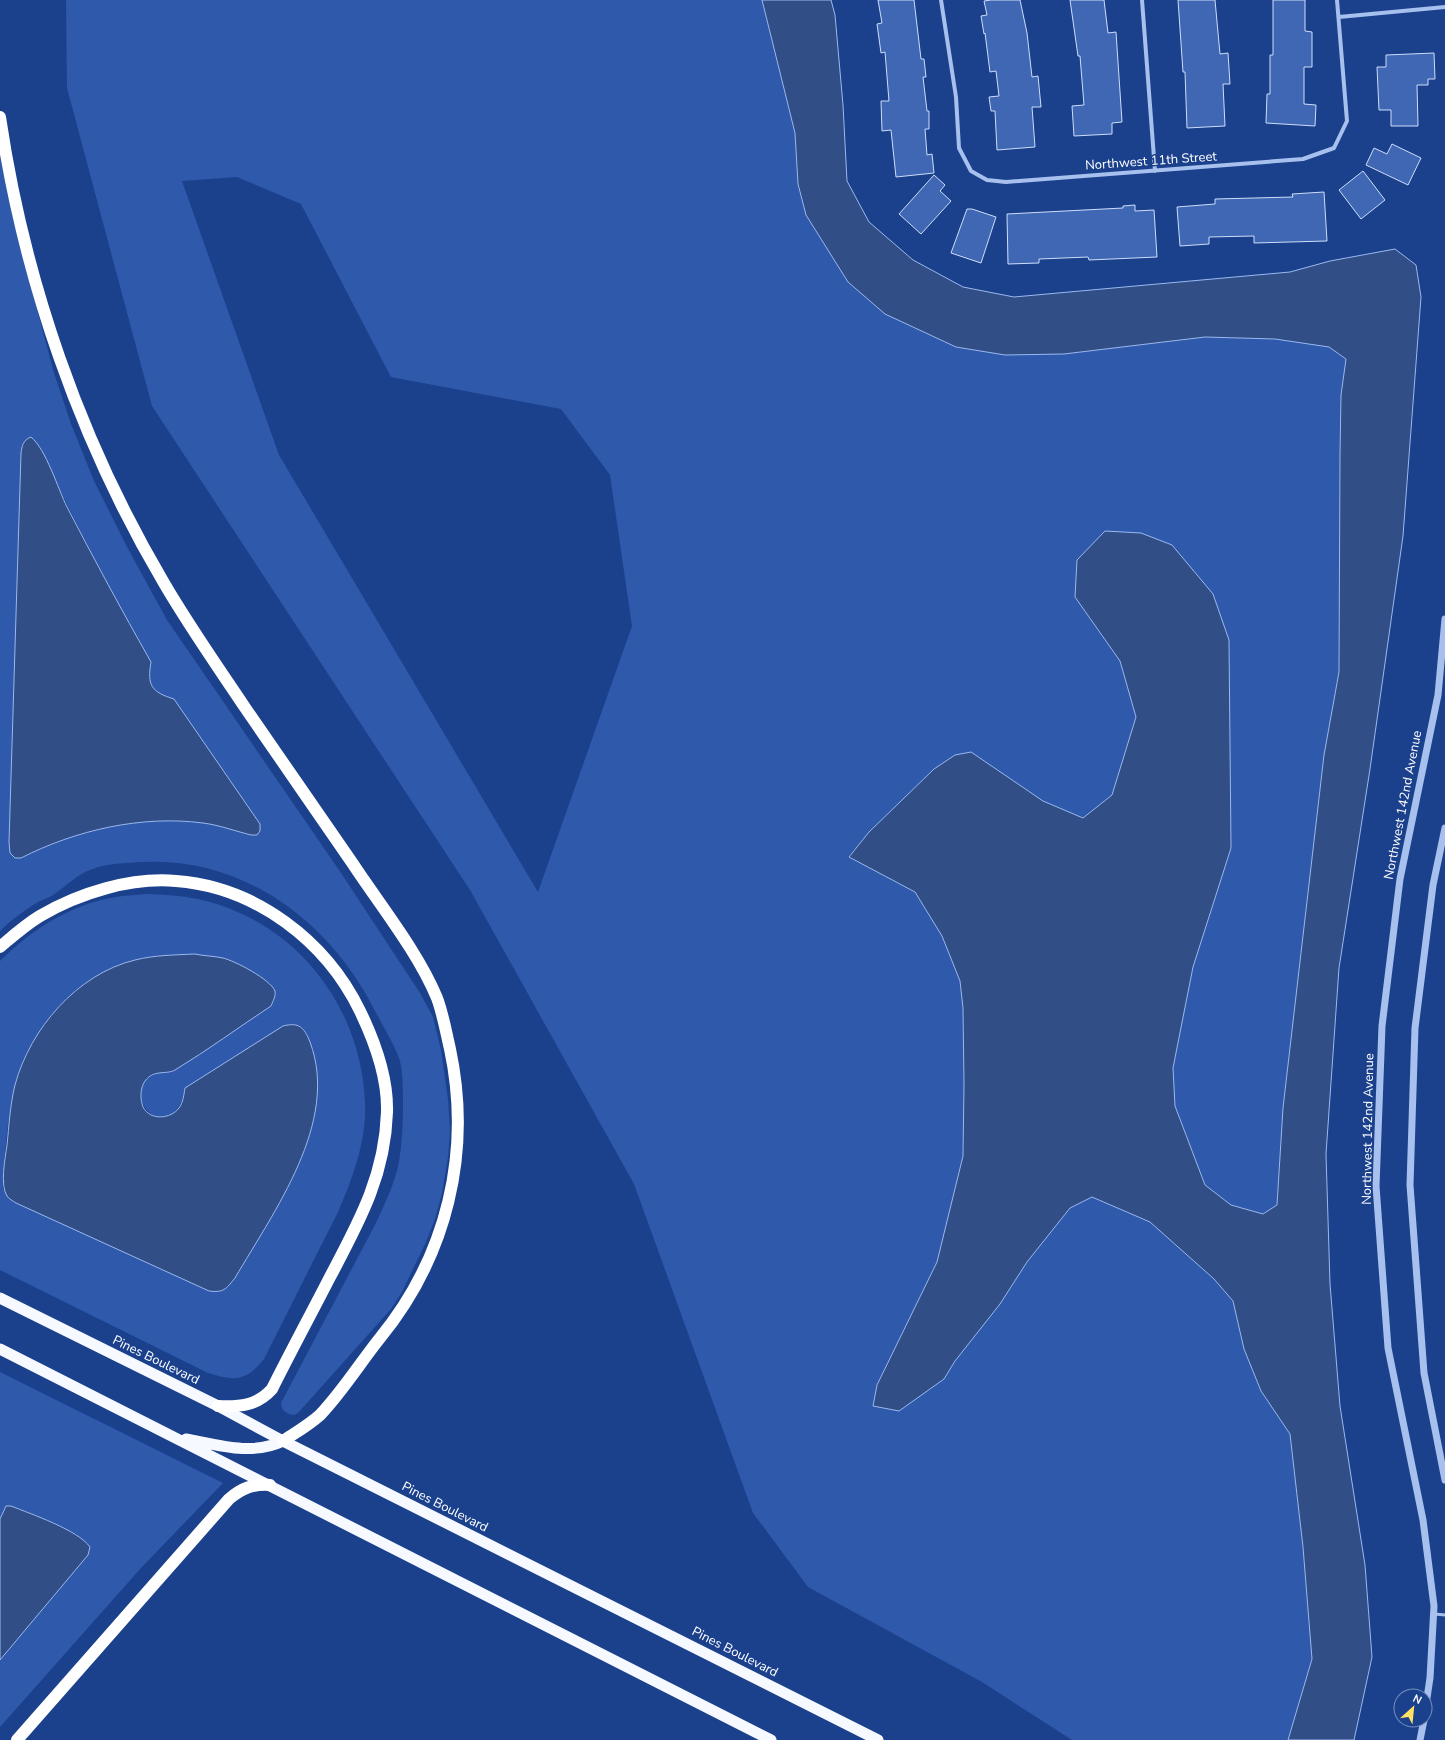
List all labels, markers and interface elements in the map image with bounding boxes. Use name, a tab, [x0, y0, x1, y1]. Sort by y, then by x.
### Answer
street label: Northwest 11th Street	[1085, 147, 1218, 175]
street label: Northwest 142nd Avenue	[1380, 729, 1426, 881]
street label: Northwest 142nd Avenue	[1358, 1053, 1378, 1205]
street label: Pines Boulevard	[110, 1331, 202, 1389]
street label: Pines Boulevard	[399, 1477, 491, 1537]
street label: Pines Boulevard	[689, 1622, 781, 1682]
north arrow	[1393, 1688, 1433, 1728]
text: N	[1410, 1691, 1424, 1708]

